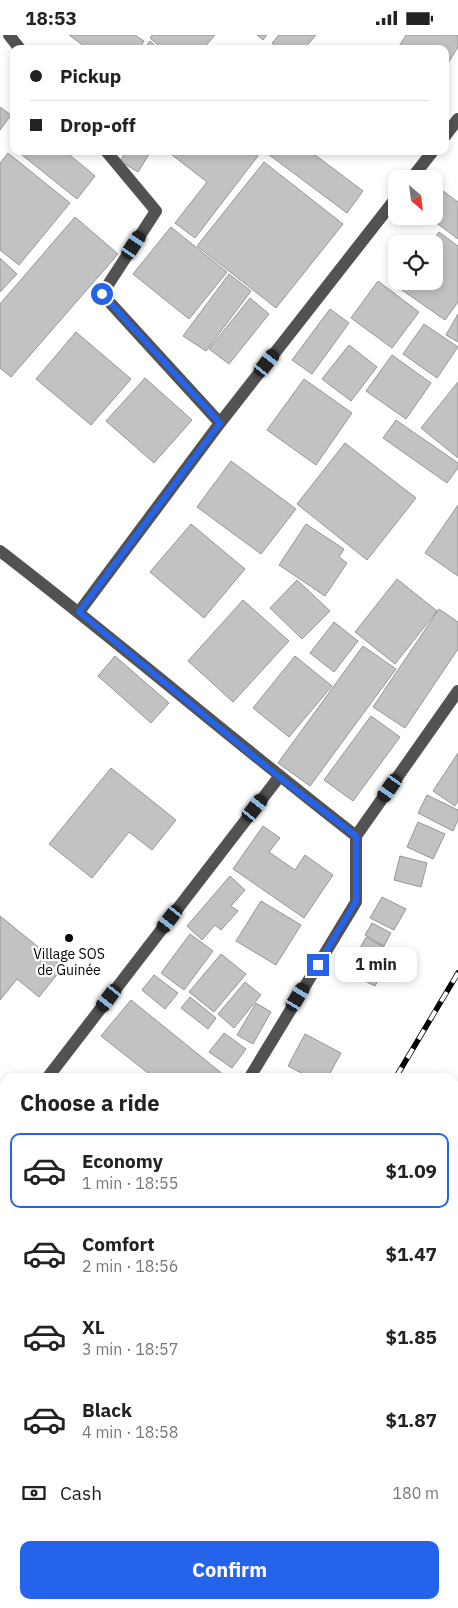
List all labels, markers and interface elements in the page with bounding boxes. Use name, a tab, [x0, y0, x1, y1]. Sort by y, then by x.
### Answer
text: 18:53	[25, 6, 77, 30]
text: Pickup	[60, 64, 121, 88]
text: Drop-off	[60, 113, 136, 137]
north arrow	[388, 170, 442, 225]
map controls	[388, 170, 443, 290]
car	[119, 228, 148, 262]
button: locate	[388, 235, 443, 290]
route start	[91, 283, 113, 305]
car	[251, 347, 282, 379]
car	[375, 771, 404, 805]
car	[239, 792, 270, 824]
car	[154, 903, 185, 935]
marker: Village SOS de Guinée	[63, 932, 75, 944]
place label: Village SOS de Guinée	[33, 945, 105, 979]
callout: 1 min	[336, 947, 418, 983]
route end	[307, 954, 329, 976]
text: 1 min	[355, 954, 397, 974]
car	[283, 980, 312, 1014]
car	[93, 982, 124, 1014]
text: Choose a ride	[20, 1088, 160, 1117]
icon: car	[22, 1148, 67, 1193]
text: Economy	[82, 1149, 163, 1173]
text: $1.09	[385, 1159, 437, 1183]
text: 1 min · 18:55	[82, 1173, 178, 1193]
icon: car	[22, 1231, 67, 1276]
text: Comfort	[82, 1232, 155, 1256]
text: $1.47	[385, 1242, 437, 1266]
text: 2 min · 18:56	[82, 1256, 178, 1276]
icon: car	[22, 1314, 67, 1359]
text: XL	[82, 1315, 105, 1339]
text: $1.85	[385, 1325, 437, 1349]
text: 3 min · 18:57	[82, 1339, 178, 1359]
icon: car	[22, 1397, 67, 1442]
text: Black	[82, 1398, 132, 1422]
text: $1.87	[385, 1408, 437, 1432]
text: 4 min · 18:58	[82, 1422, 178, 1442]
icon: cash	[20, 1479, 48, 1507]
text: Cash	[60, 1481, 102, 1505]
text: 180 m	[392, 1483, 439, 1503]
button: Confirm	[20, 1541, 439, 1599]

